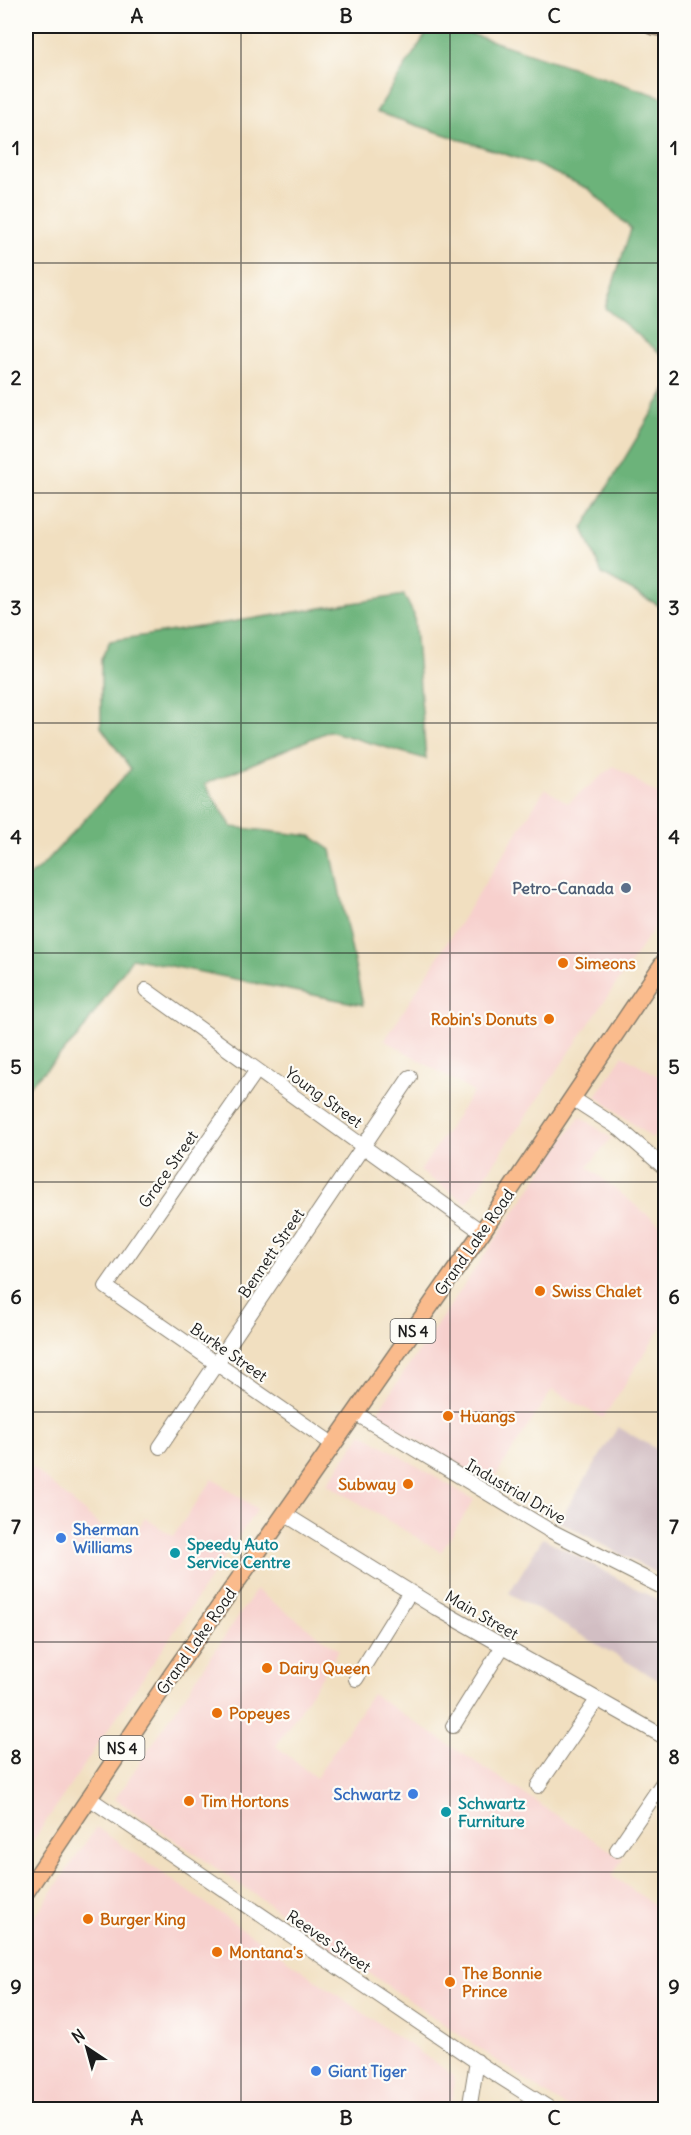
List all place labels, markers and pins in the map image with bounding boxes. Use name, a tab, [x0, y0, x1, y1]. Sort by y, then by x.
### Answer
place label: Petro-Canada	[512, 878, 614, 898]
marker: Petro-Canada	[619, 881, 633, 895]
place label: Simeons	[575, 953, 636, 973]
marker: Simeons	[556, 956, 570, 970]
place label: Robin's Donuts	[431, 1009, 537, 1029]
marker: Robin's Donuts	[542, 1012, 556, 1026]
place label: Swiss Chalet	[552, 1281, 642, 1301]
marker: Swiss Chalet	[533, 1284, 547, 1298]
place label: Huangs	[460, 1406, 515, 1427]
marker: Huangs	[441, 1409, 455, 1423]
place label: Subway	[338, 1474, 396, 1495]
marker: Subway	[401, 1477, 415, 1491]
place label: Sherman Williams	[73, 1519, 139, 1557]
marker: Sherman Williams	[54, 1531, 68, 1545]
place label: Speedy Auto Service Centre	[187, 1534, 291, 1572]
marker: Speedy Auto Service Centre	[168, 1546, 182, 1560]
place label: Dairy Queen	[279, 1658, 370, 1679]
marker: Dairy Queen	[260, 1661, 274, 1675]
place label: Popeyes	[229, 1703, 290, 1724]
marker: Popeyes	[210, 1706, 224, 1720]
place label: Schwartz	[334, 1784, 401, 1804]
marker: Schwartz	[406, 1787, 420, 1801]
place label: Tim Hortons	[201, 1791, 289, 1811]
place label: Schwartz Furniture	[458, 1793, 526, 1831]
marker: Tim Hortons	[182, 1794, 196, 1808]
marker: Schwartz Furniture	[439, 1805, 453, 1819]
place label: Burger King	[100, 1909, 186, 1930]
marker: Burger King	[81, 1912, 95, 1926]
place label: Montana's	[229, 1942, 303, 1962]
marker: Montana's	[210, 1945, 224, 1959]
place label: The Bonnie Prince	[462, 1963, 543, 2001]
marker: The Bonnie Prince	[443, 1975, 457, 1989]
place label: Giant Tiger	[328, 2061, 407, 2082]
marker: Giant Tiger	[309, 2064, 323, 2078]

